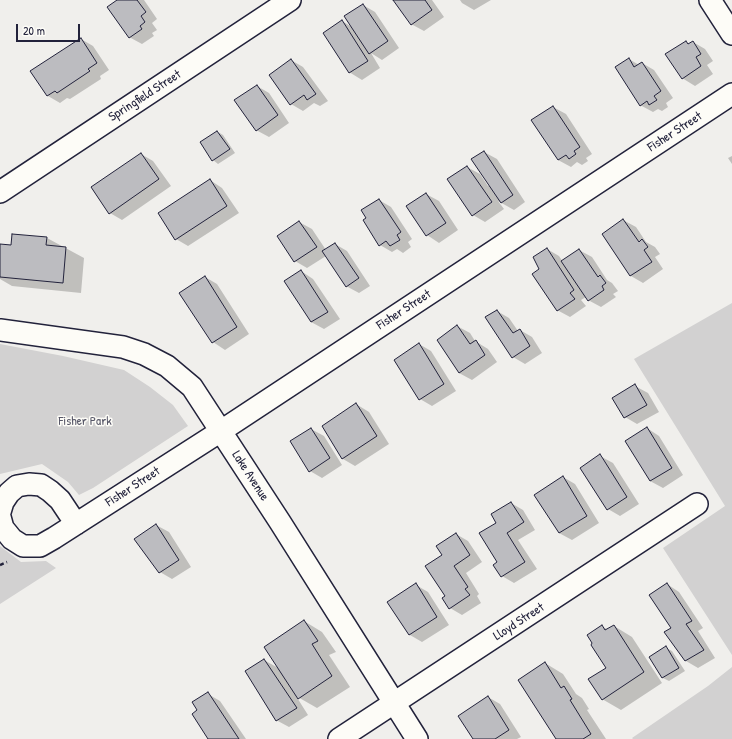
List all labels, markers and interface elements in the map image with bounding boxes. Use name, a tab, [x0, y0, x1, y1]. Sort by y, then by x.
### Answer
scale bar	[18, 16, 82, 42]
text: 20 m	[23, 22, 45, 39]
street label: Springfield Street	[106, 67, 184, 125]
street label: Fisher Street	[645, 109, 705, 155]
street label: Fisher Street	[374, 287, 434, 333]
park label: Fisher Park	[58, 414, 112, 430]
street label: Lake Avenue	[228, 448, 272, 504]
street label: Fisher Street	[103, 464, 163, 510]
street label: Lloyd Street	[491, 600, 547, 644]

